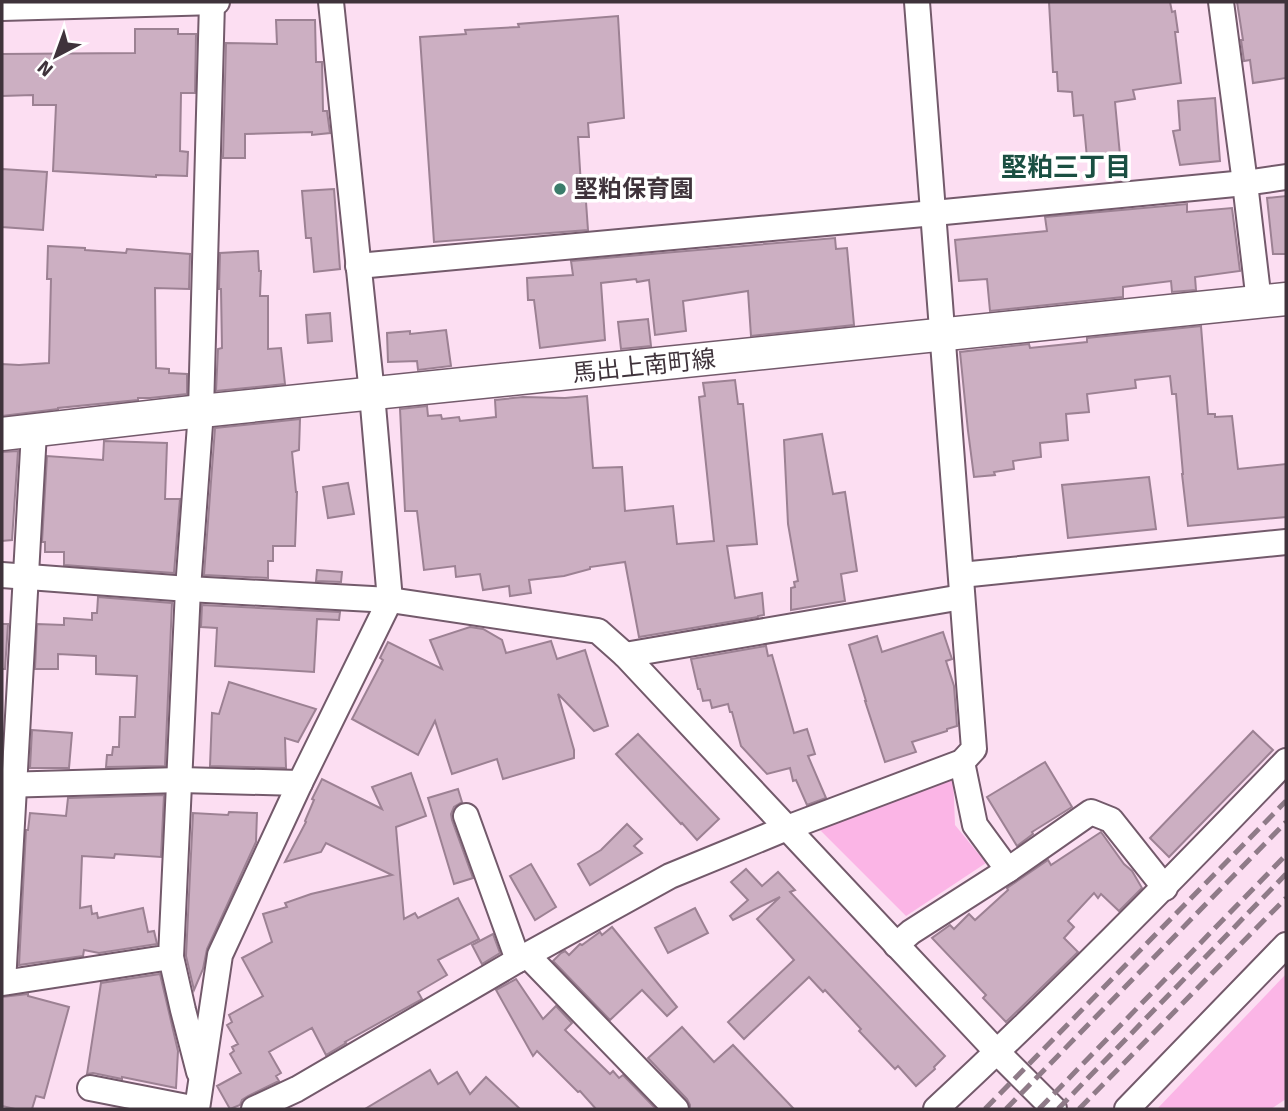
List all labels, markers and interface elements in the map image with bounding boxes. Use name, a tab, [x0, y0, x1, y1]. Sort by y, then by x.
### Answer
north arrow	[21, 21, 91, 91]
text: N	[33, 55, 58, 81]
district label: 堅粕三丁目	[1001, 152, 1131, 184]
place label: 堅粕保育園	[574, 174, 694, 204]
marker: 堅粕保育園	[552, 181, 568, 197]
street label: 馬出上南町線	[571, 344, 717, 388]

